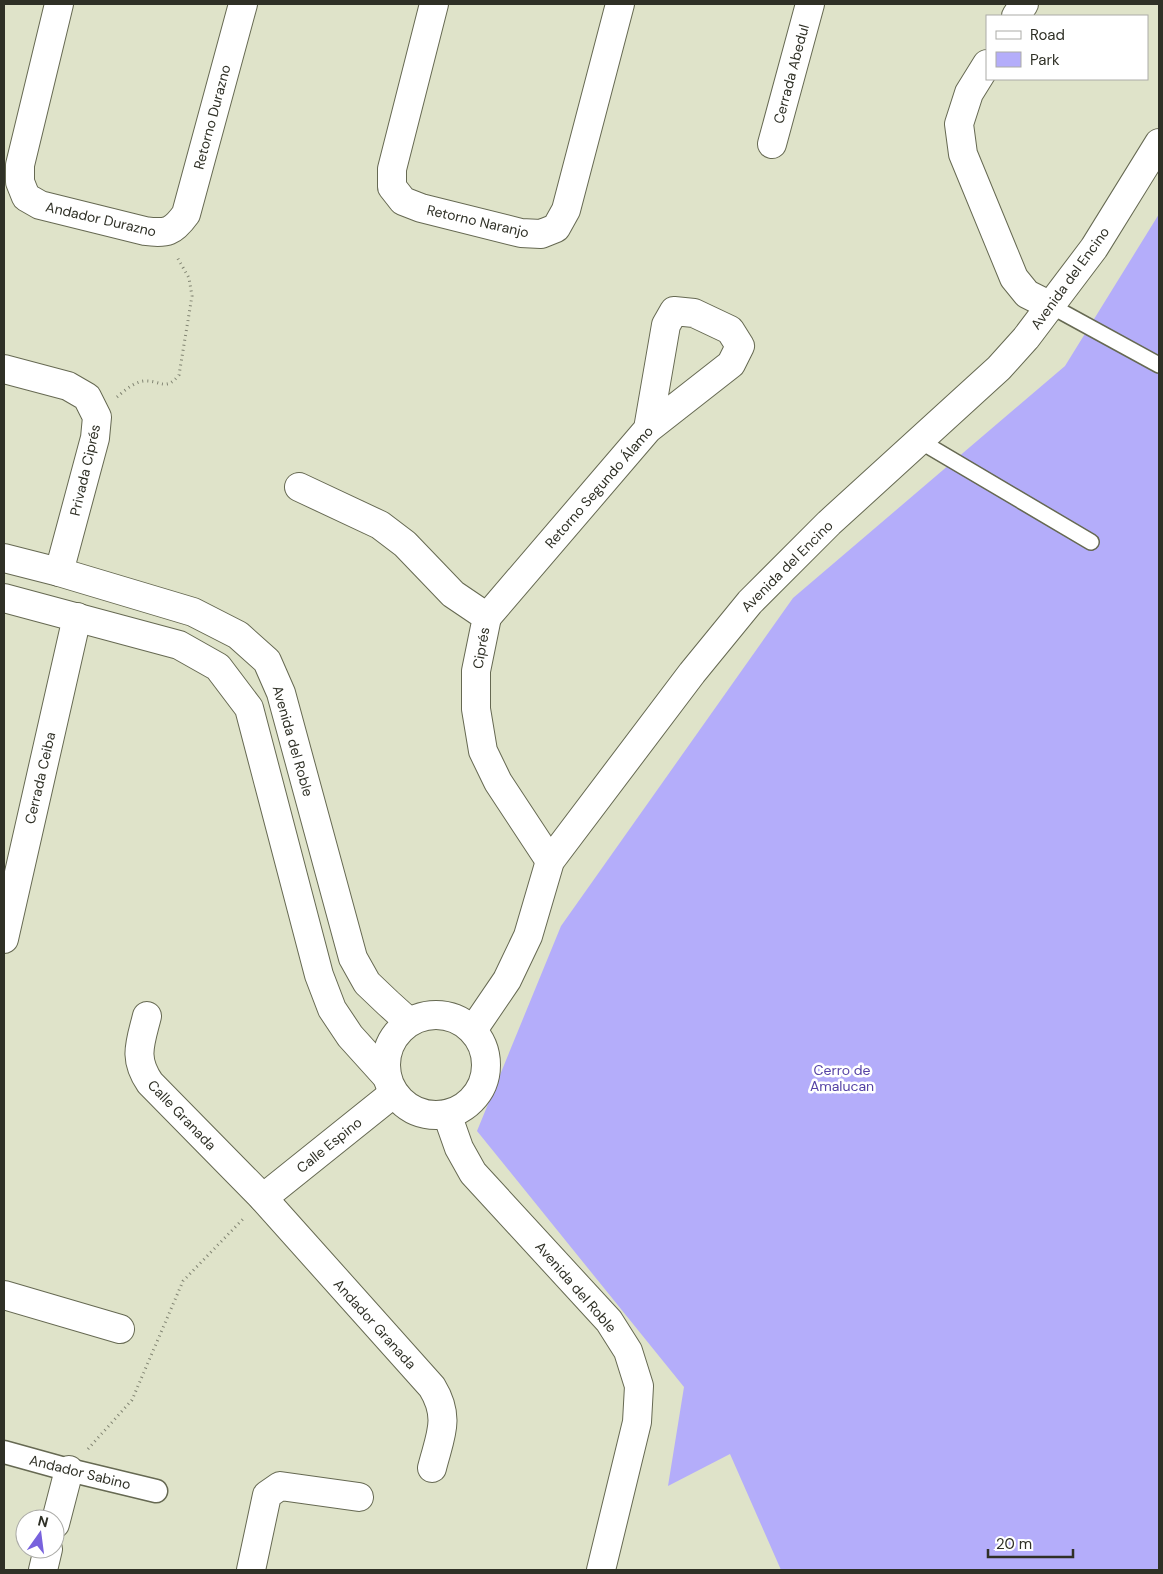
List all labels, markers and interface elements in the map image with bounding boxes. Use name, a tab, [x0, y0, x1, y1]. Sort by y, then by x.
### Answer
legend	[986, 15, 1148, 80]
street label: Cerrada Abedul	[769, 22, 813, 126]
text: Road	[1030, 25, 1065, 45]
text: Park	[1030, 50, 1060, 70]
street label: Retorno Durazno	[189, 63, 235, 171]
street label: Andador Durazno	[44, 198, 158, 240]
street label: Retorno Naranjo	[425, 201, 531, 241]
street label: Avenida del Encino	[1027, 223, 1113, 333]
street label: Privada Ciprés	[66, 422, 104, 518]
street label: Retorno Segundo Álamo	[541, 422, 657, 552]
street label: Avenida del Encino	[737, 516, 837, 616]
street label: Ciprés	[468, 626, 494, 670]
street label: Avenida del Roble	[269, 683, 317, 799]
street label: Cerrada Ceiba	[21, 730, 59, 826]
park label: Cerro de Amalucan	[810, 1061, 874, 1095]
street label: Calle Granada	[144, 1076, 220, 1154]
street label: Calle Espino	[293, 1113, 365, 1177]
street label: Avenida del Roble	[532, 1238, 620, 1336]
street label: Andador Granada	[330, 1275, 420, 1373]
street label: Andador Sabino	[27, 1451, 133, 1493]
north arrow	[15, 1509, 65, 1559]
text: N	[36, 1511, 50, 1531]
scale bar	[988, 1526, 1073, 1558]
text: 20 m	[996, 1534, 1032, 1554]

